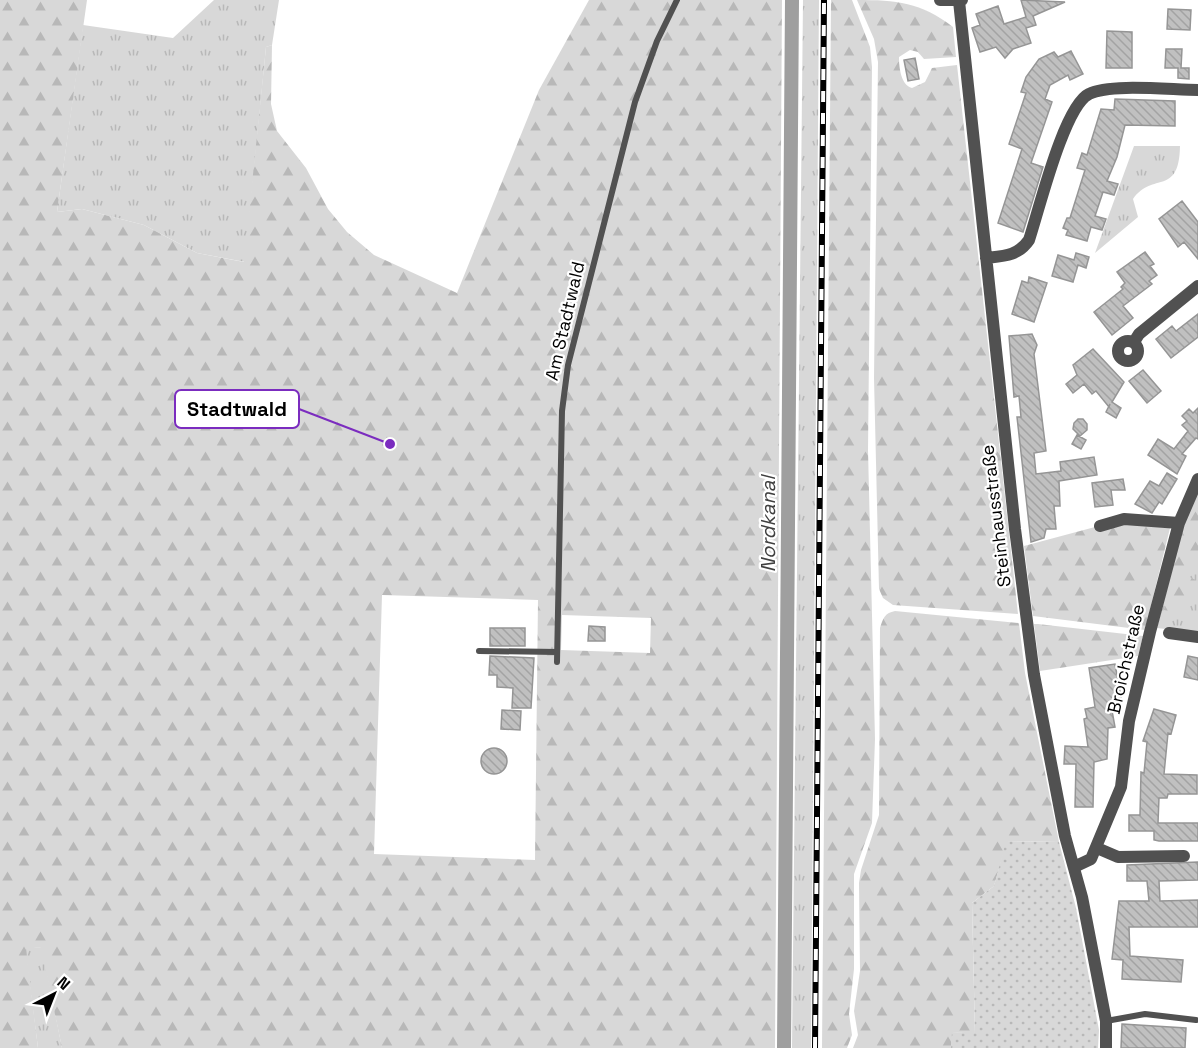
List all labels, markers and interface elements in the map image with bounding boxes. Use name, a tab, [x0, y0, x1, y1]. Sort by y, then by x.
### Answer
street label: Am Stadtwald	[540, 259, 589, 383]
callout: Stadtwald	[175, 390, 299, 428]
text: Stadtwald	[187, 396, 287, 422]
street label: Steinhausstraße	[975, 444, 1016, 588]
water label: Nordkanal	[755, 474, 781, 572]
street label: Broichstraße	[1102, 602, 1149, 716]
north arrow	[24, 964, 84, 1024]
text: N	[53, 972, 75, 995]

